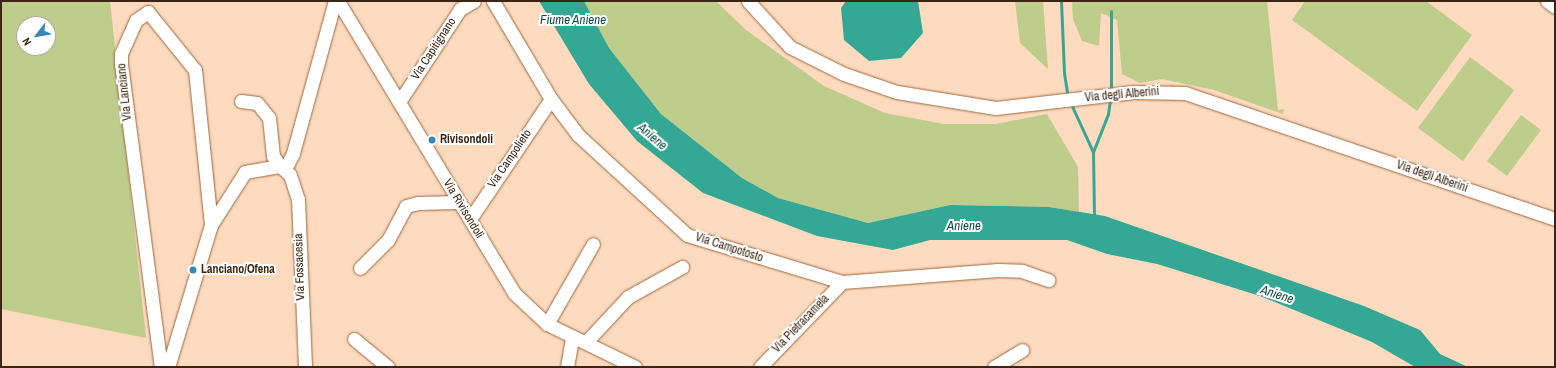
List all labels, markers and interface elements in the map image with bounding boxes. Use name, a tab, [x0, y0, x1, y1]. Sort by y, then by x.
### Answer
water label: Fiume Aniene	[540, 12, 606, 28]
street label: Via Capitignano	[409, 15, 459, 83]
north arrow	[16, 16, 56, 56]
text: N	[19, 35, 34, 48]
street label: Via Lanciano	[115, 62, 135, 122]
street label: Via degli Alberini	[1084, 85, 1160, 105]
water label: Aniene	[634, 120, 670, 154]
street label: Via Campolieto	[485, 127, 535, 191]
place label: Rivisondoli	[440, 133, 493, 147]
marker: Rivisondoli	[427, 135, 437, 145]
street label: Via degli Alberini	[1394, 158, 1470, 196]
street label: Via Rivisondoli	[440, 177, 486, 241]
water label: Aniene	[947, 218, 981, 234]
street label: Via Campotosto	[693, 230, 765, 266]
street label: Via Fossacesia	[292, 233, 308, 301]
place label: Lanciano/Ofena	[201, 263, 275, 277]
marker: Lanciano/Ofena	[188, 265, 198, 275]
water label: Aniene	[1259, 282, 1295, 308]
street label: Via Pietracamela	[770, 292, 832, 356]

